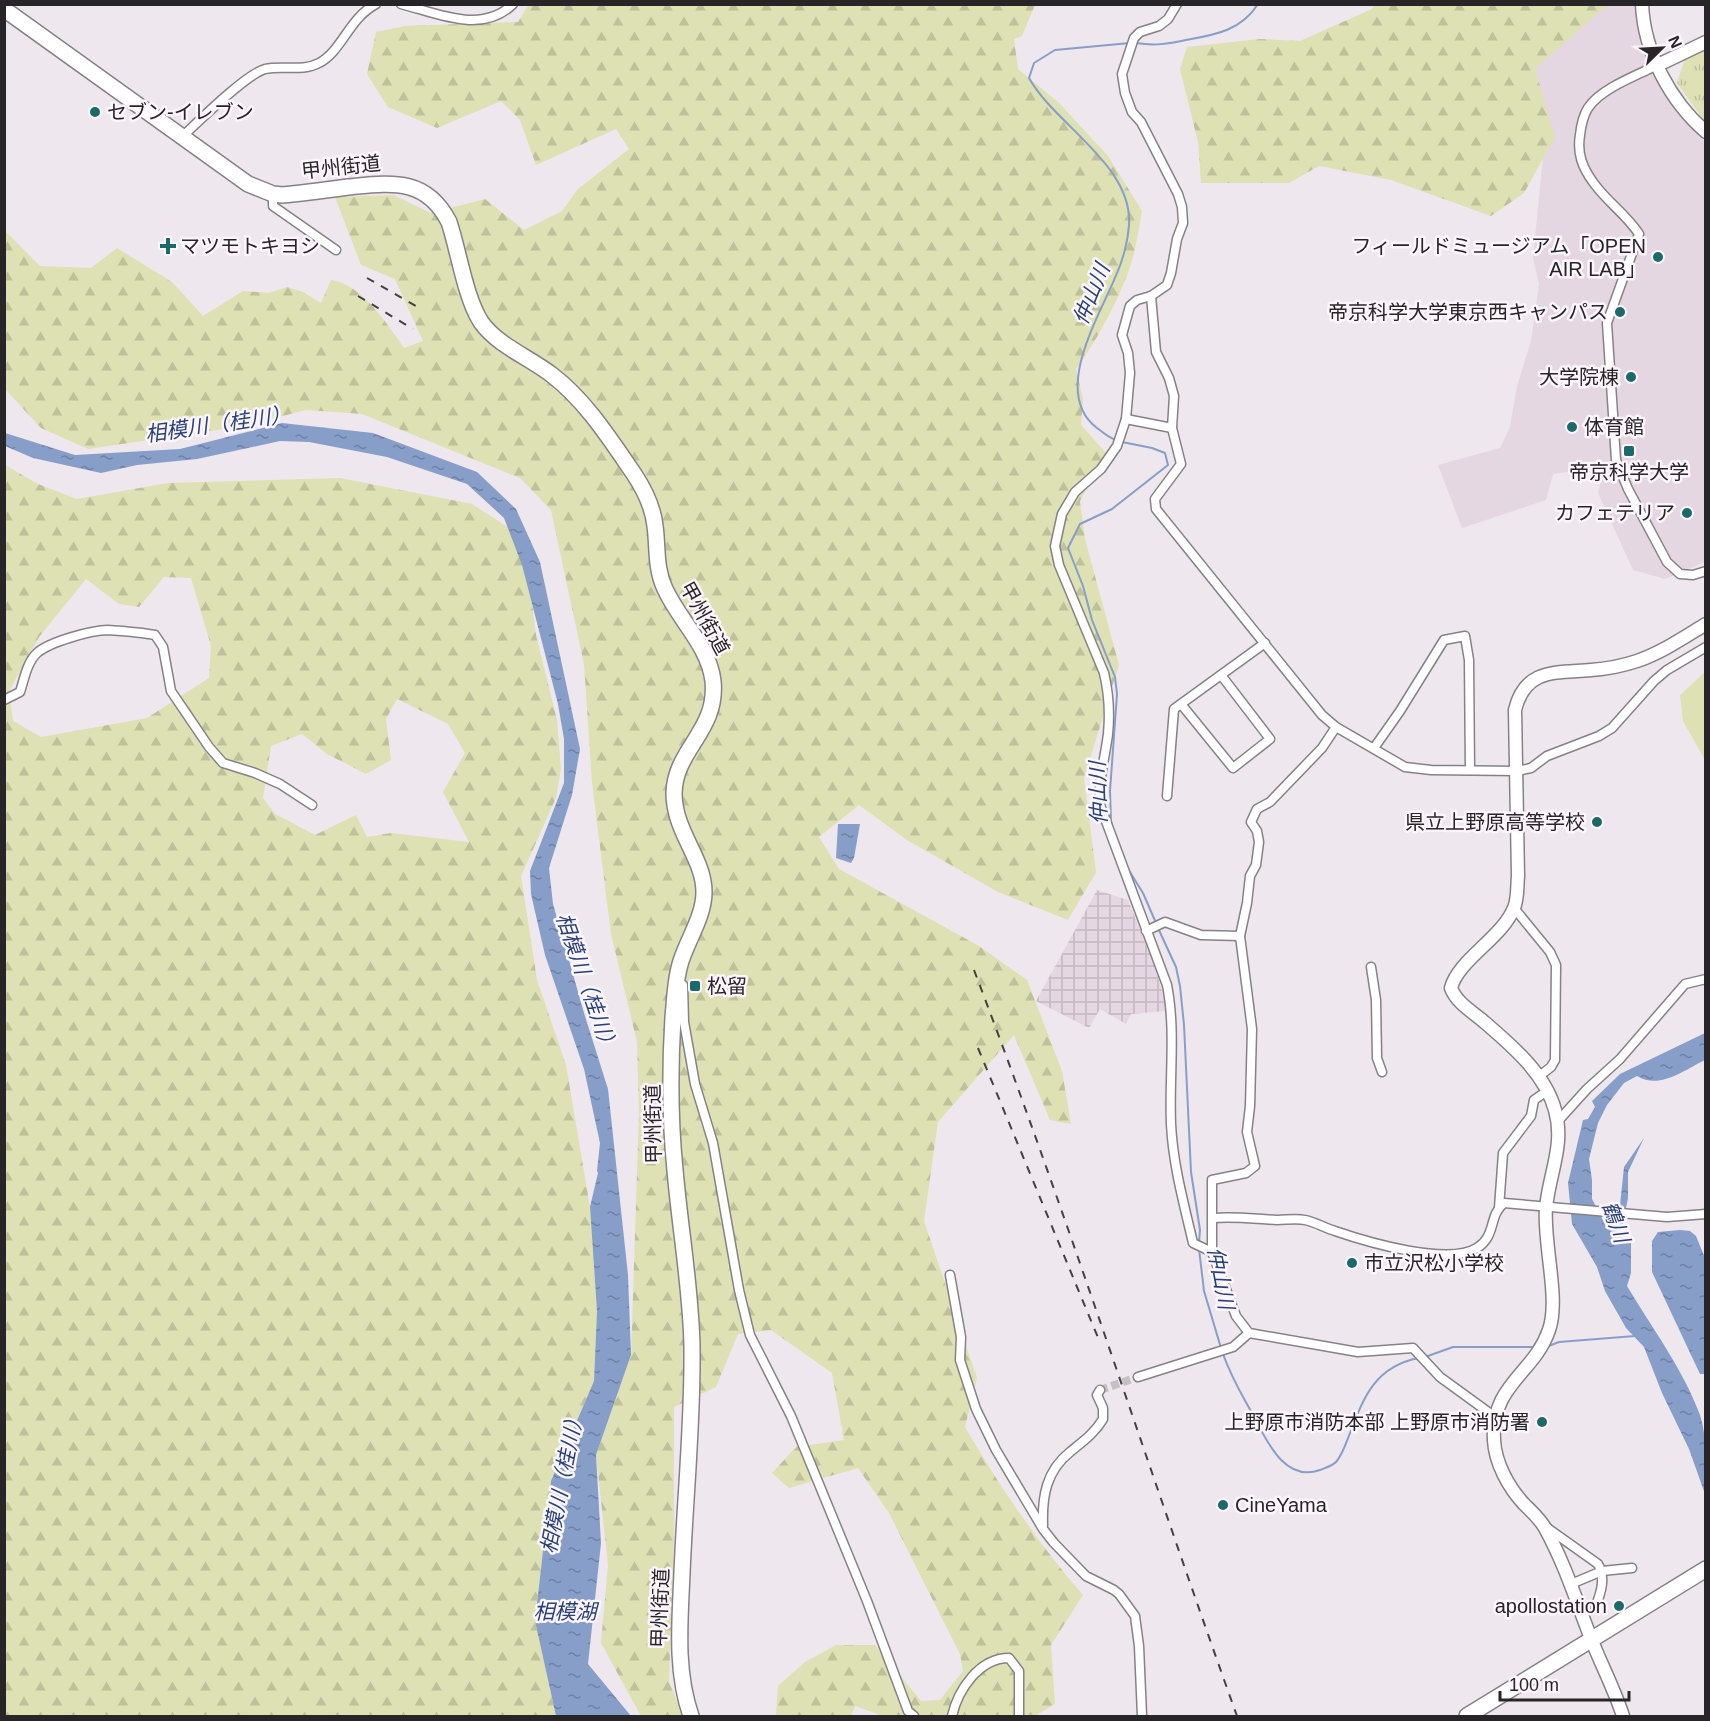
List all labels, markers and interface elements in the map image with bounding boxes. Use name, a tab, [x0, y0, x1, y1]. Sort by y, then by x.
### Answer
north arrow	[1632, 18, 1692, 78]
text: N	[1665, 33, 1685, 51]
place label: セブン-イレブン	[107, 101, 254, 123]
marker: セブン-イレブン	[88, 105, 102, 119]
street label: 甲州街道	[300, 152, 382, 182]
place label: マツモトキヨシ	[180, 235, 320, 257]
place label: フィールドミュージアム「OPEN AIR LAB」	[1352, 235, 1646, 280]
marker: マツモトキヨシ	[161, 239, 175, 253]
marker: フィールドミュージアム「OPEN AIR LAB」	[1651, 250, 1665, 264]
water label: 仲山川	[1069, 259, 1114, 328]
place label: 帝京科学大学東京西キャンパス	[1328, 301, 1608, 323]
marker: 帝京科学大学東京西キャンパス	[1613, 305, 1627, 319]
place label: 大学院棟	[1539, 366, 1619, 388]
marker: 大学院棟	[1624, 370, 1638, 384]
water label: 相模川（桂川）	[144, 402, 292, 446]
place label: 体育館	[1584, 416, 1644, 438]
marker: 体育館	[1565, 420, 1579, 434]
marker: 帝京科学大学	[1622, 444, 1636, 458]
place label: 帝京科学大学	[1569, 461, 1689, 483]
place label: カフェテリア	[1555, 502, 1675, 524]
marker: カフェテリア	[1680, 506, 1694, 520]
street label: 甲州街道	[676, 578, 734, 658]
water label: 仲山川	[1085, 759, 1111, 825]
place label: 県立上野原高等学校	[1405, 811, 1585, 833]
marker: 県立上野原高等学校	[1590, 815, 1604, 829]
water label: 相模川（桂川）	[552, 910, 622, 1056]
place label: 松留	[707, 975, 747, 997]
marker: 松留	[688, 979, 702, 993]
street label: 甲州街道	[641, 1084, 665, 1164]
water label: 鶴川	[1598, 1198, 1635, 1248]
water label: 仲山川	[1204, 1245, 1239, 1313]
place label: 市立沢松小学校	[1364, 1252, 1504, 1274]
marker: 市立沢松小学校	[1345, 1256, 1359, 1270]
water label: 相模川（桂川）	[537, 1407, 587, 1555]
place label: 上野原市消防本部 上野原市消防署	[1224, 1411, 1530, 1433]
marker: 上野原市消防本部 上野原市消防署	[1535, 1415, 1549, 1429]
place label: CineYama	[1235, 1494, 1328, 1516]
marker: CineYama	[1216, 1498, 1230, 1512]
street label: 甲州街道	[648, 1568, 672, 1648]
place label: apollostation	[1495, 1595, 1607, 1617]
marker: apollostation	[1612, 1599, 1626, 1613]
water label: 相模湖	[534, 1600, 599, 1623]
scale bar	[1500, 1664, 1629, 1702]
text: 100 m	[1509, 1675, 1559, 1695]

